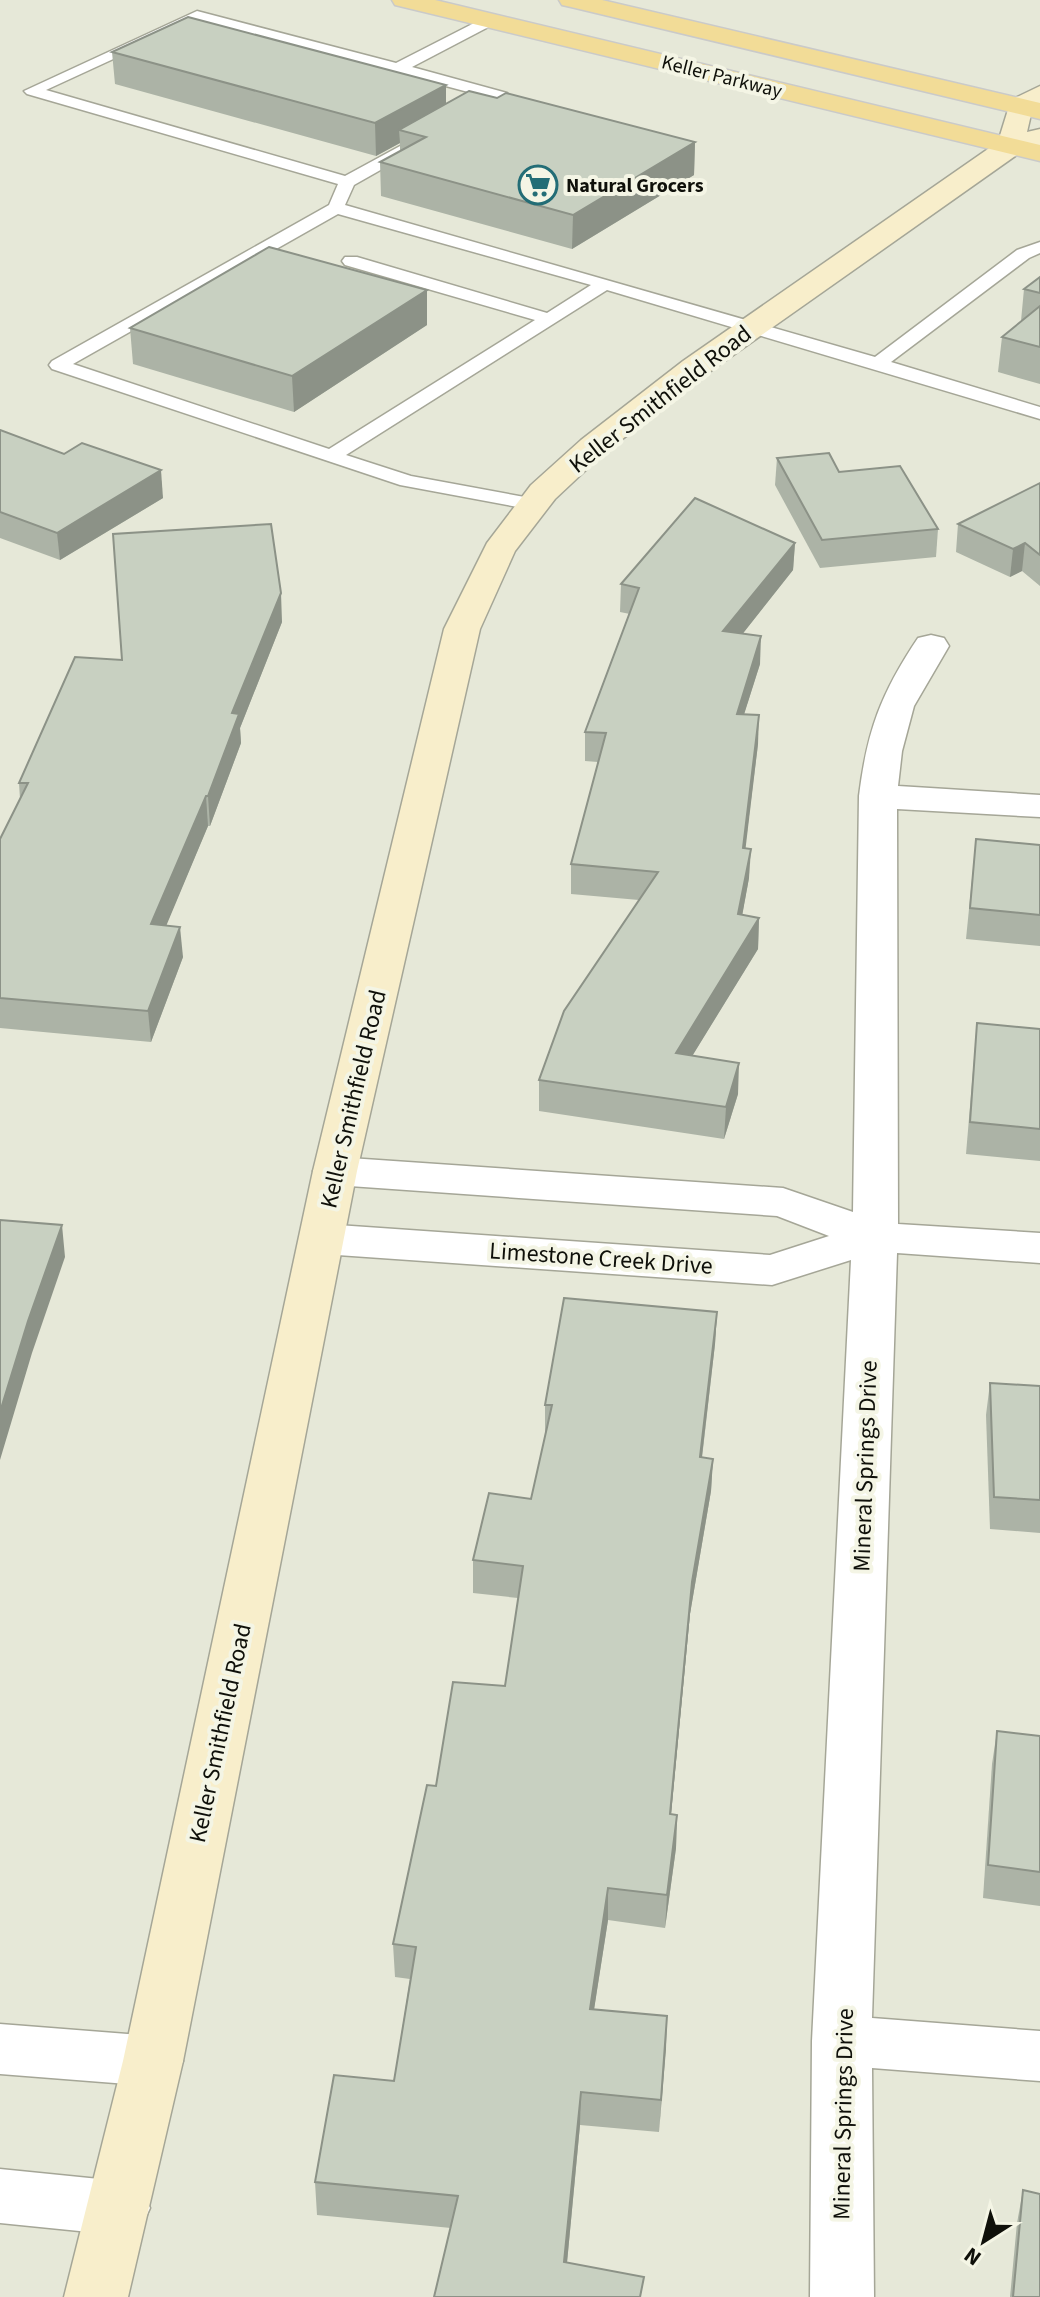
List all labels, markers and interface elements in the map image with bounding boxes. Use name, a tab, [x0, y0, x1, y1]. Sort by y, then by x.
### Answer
street label: Keller Parkway	[659, 48, 786, 106]
supermarket icon: Natural Grocers	[517, 164, 559, 206]
place label: Natural Grocers	[566, 172, 704, 200]
street label: Keller Smithfield Road	[562, 317, 759, 482]
street label: Keller Smithfield Road	[311, 986, 396, 1212]
street label: Limestone Creek Drive	[488, 1233, 714, 1284]
street label: Mineral Springs Drive	[844, 1360, 887, 1572]
street label: Keller Smithfield Road	[180, 1620, 261, 1846]
street label: Mineral Springs Drive	[824, 2008, 863, 2220]
north arrow	[944, 2201, 1024, 2281]
text: N	[958, 2239, 988, 2274]

